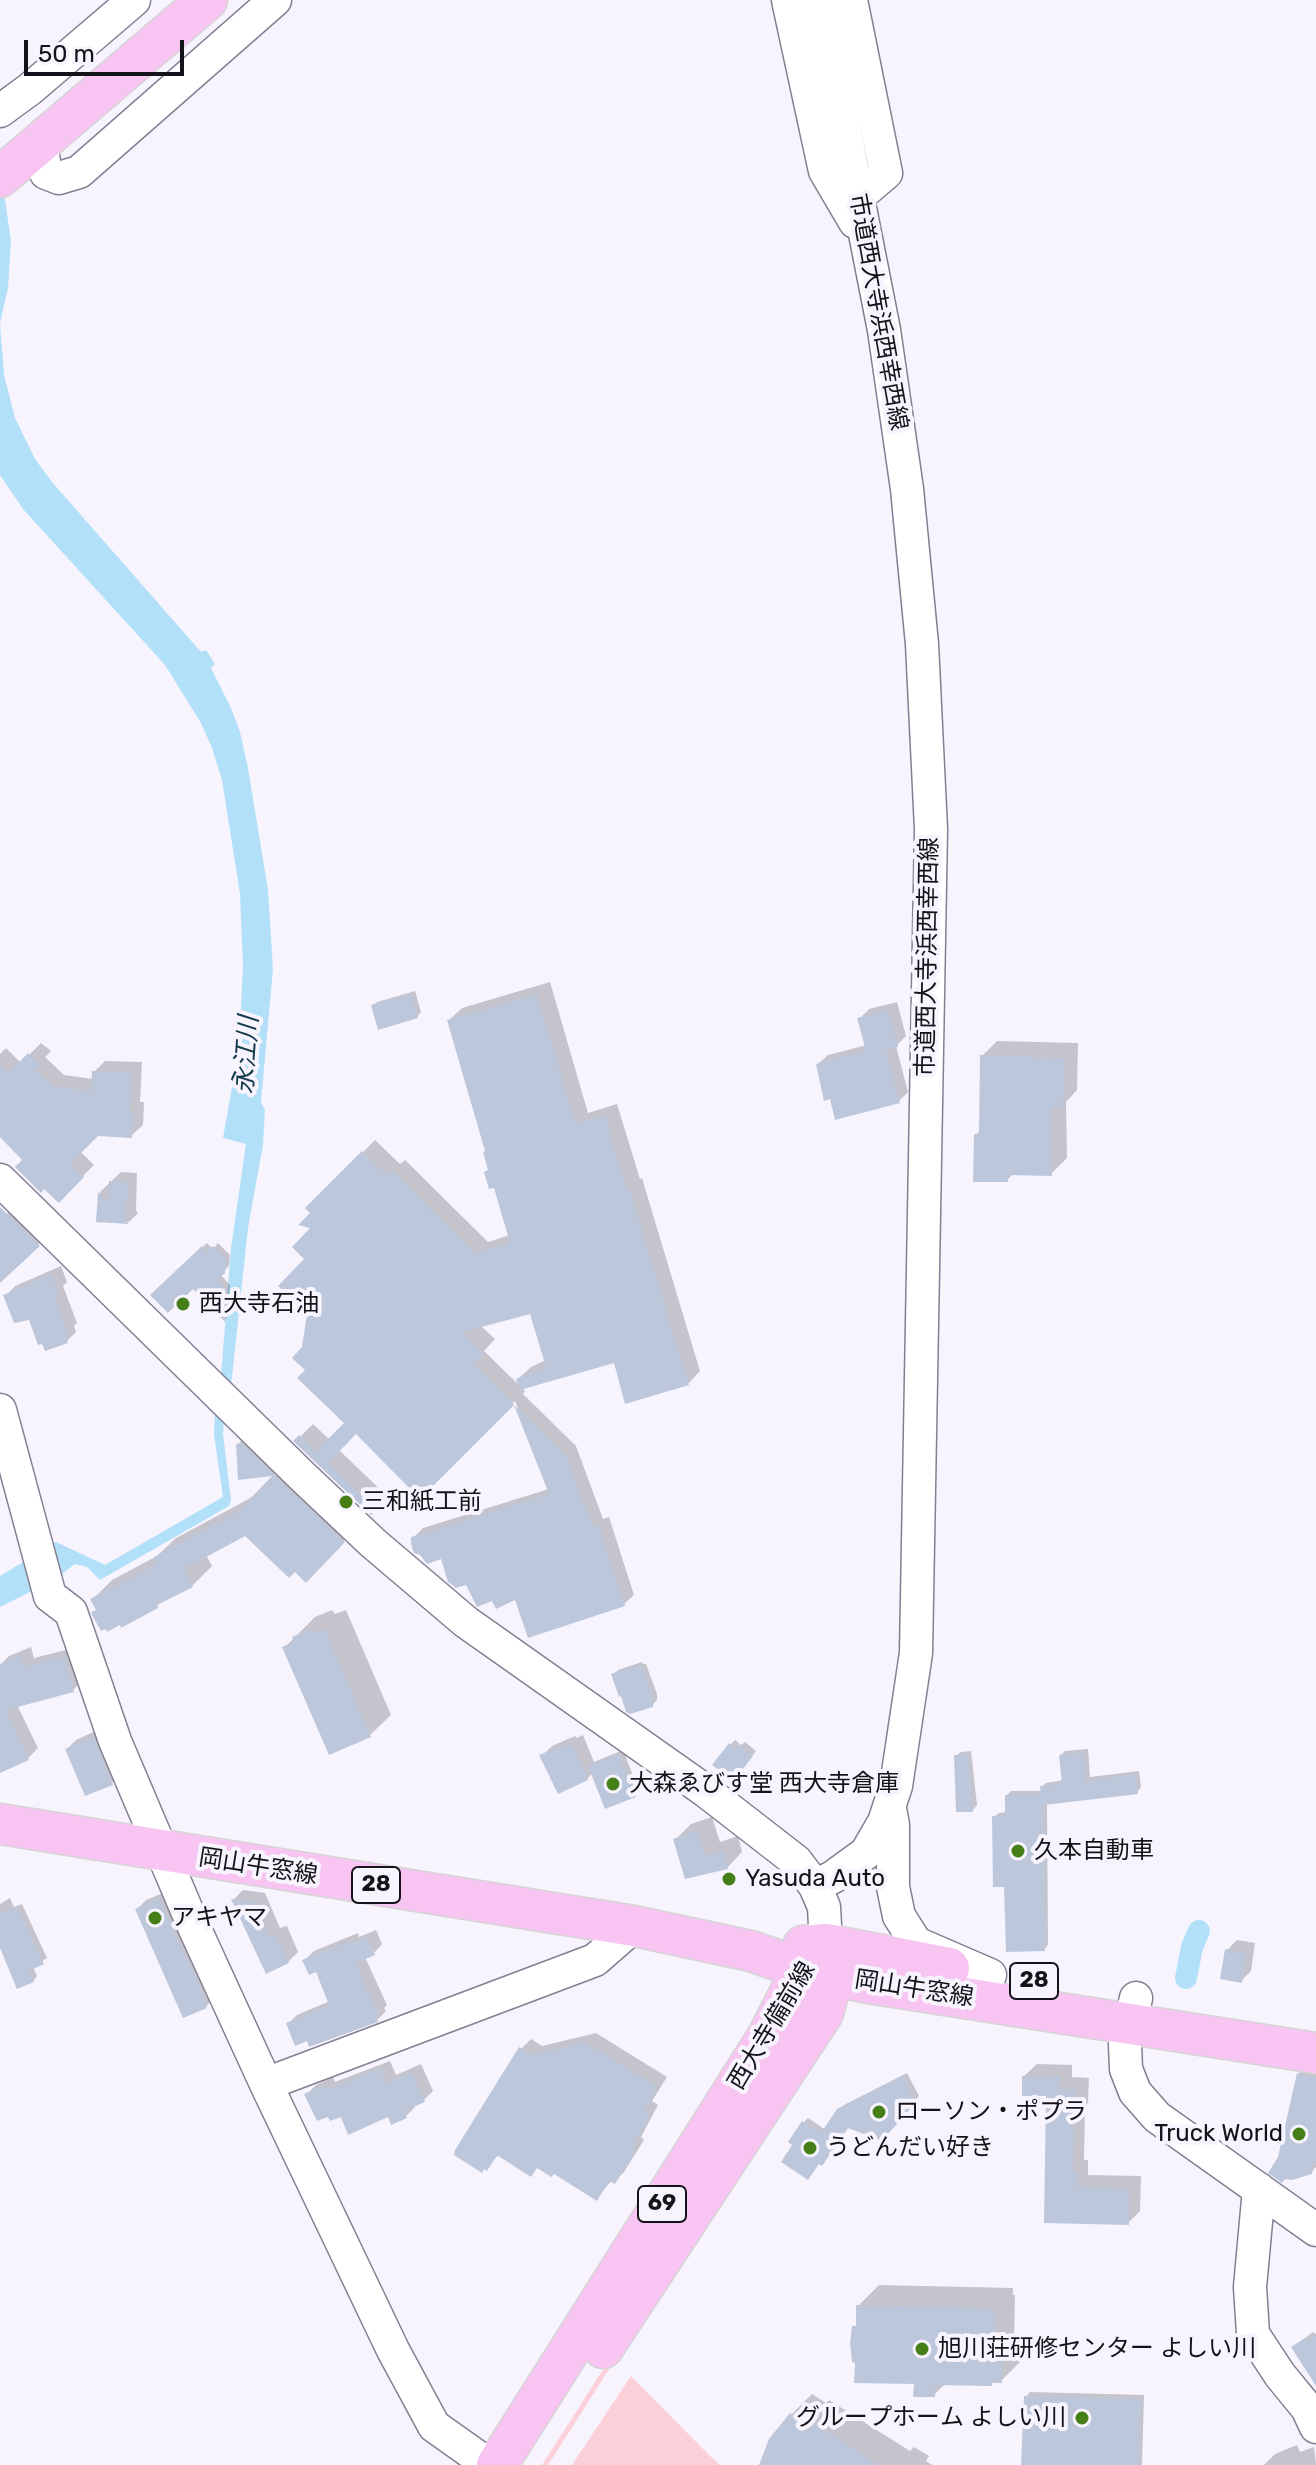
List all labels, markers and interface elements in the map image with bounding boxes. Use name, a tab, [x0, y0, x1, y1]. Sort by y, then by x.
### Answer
scale bar	[28, 24, 188, 74]
text: 50 m	[38, 40, 95, 68]
street label: 市道西大寺浜西幸西線	[843, 191, 913, 433]
street label: 市道西大寺浜西幸西線	[912, 837, 944, 1077]
water label: 永江川	[229, 1015, 265, 1095]
place label: 西大寺石油	[199, 1290, 319, 1318]
marker: 西大寺石油	[174, 1295, 192, 1313]
place label: 三和紙工前	[362, 1488, 482, 1516]
marker: 三和紙工前	[337, 1493, 355, 1511]
place label: 大森ゑびす堂 西大寺倉庫	[629, 1770, 899, 1798]
marker: 大森ゑびす堂 西大寺倉庫	[604, 1775, 622, 1793]
place label: 久本自動車	[1034, 1837, 1154, 1865]
marker: 久本自動車	[1009, 1842, 1027, 1860]
street label: 岡山牛窓線	[196, 1843, 320, 1891]
place label: Yasuda Auto	[745, 1865, 885, 1893]
road number: 28	[352, 1867, 400, 1903]
marker: Yasuda Auto	[720, 1870, 738, 1888]
place label: アキヤマ	[171, 1904, 267, 1932]
marker: アキヤマ	[146, 1909, 164, 1927]
street label: 西大寺備前線	[723, 1957, 821, 2095]
road number: 28	[1010, 1963, 1058, 1999]
street label: 岡山牛窓線	[852, 1965, 976, 2013]
place label: ローソン・ポプラ	[895, 2098, 1087, 2126]
marker: ローソン・ポプラ	[870, 2103, 888, 2121]
place label: Truck World	[1154, 2120, 1283, 2148]
marker: Truck World	[1290, 2125, 1308, 2143]
place label: うどんだい好き	[826, 2134, 994, 2162]
marker: うどんだい好き	[801, 2139, 819, 2157]
road number: 69	[638, 2186, 686, 2222]
place label: 旭川荘研修センター よしい川	[938, 2335, 1256, 2363]
marker: 旭川荘研修センター よしい川	[913, 2340, 931, 2358]
place label: グループホーム よしい川	[796, 2404, 1066, 2432]
marker: グループホーム よしい川	[1073, 2409, 1091, 2427]

